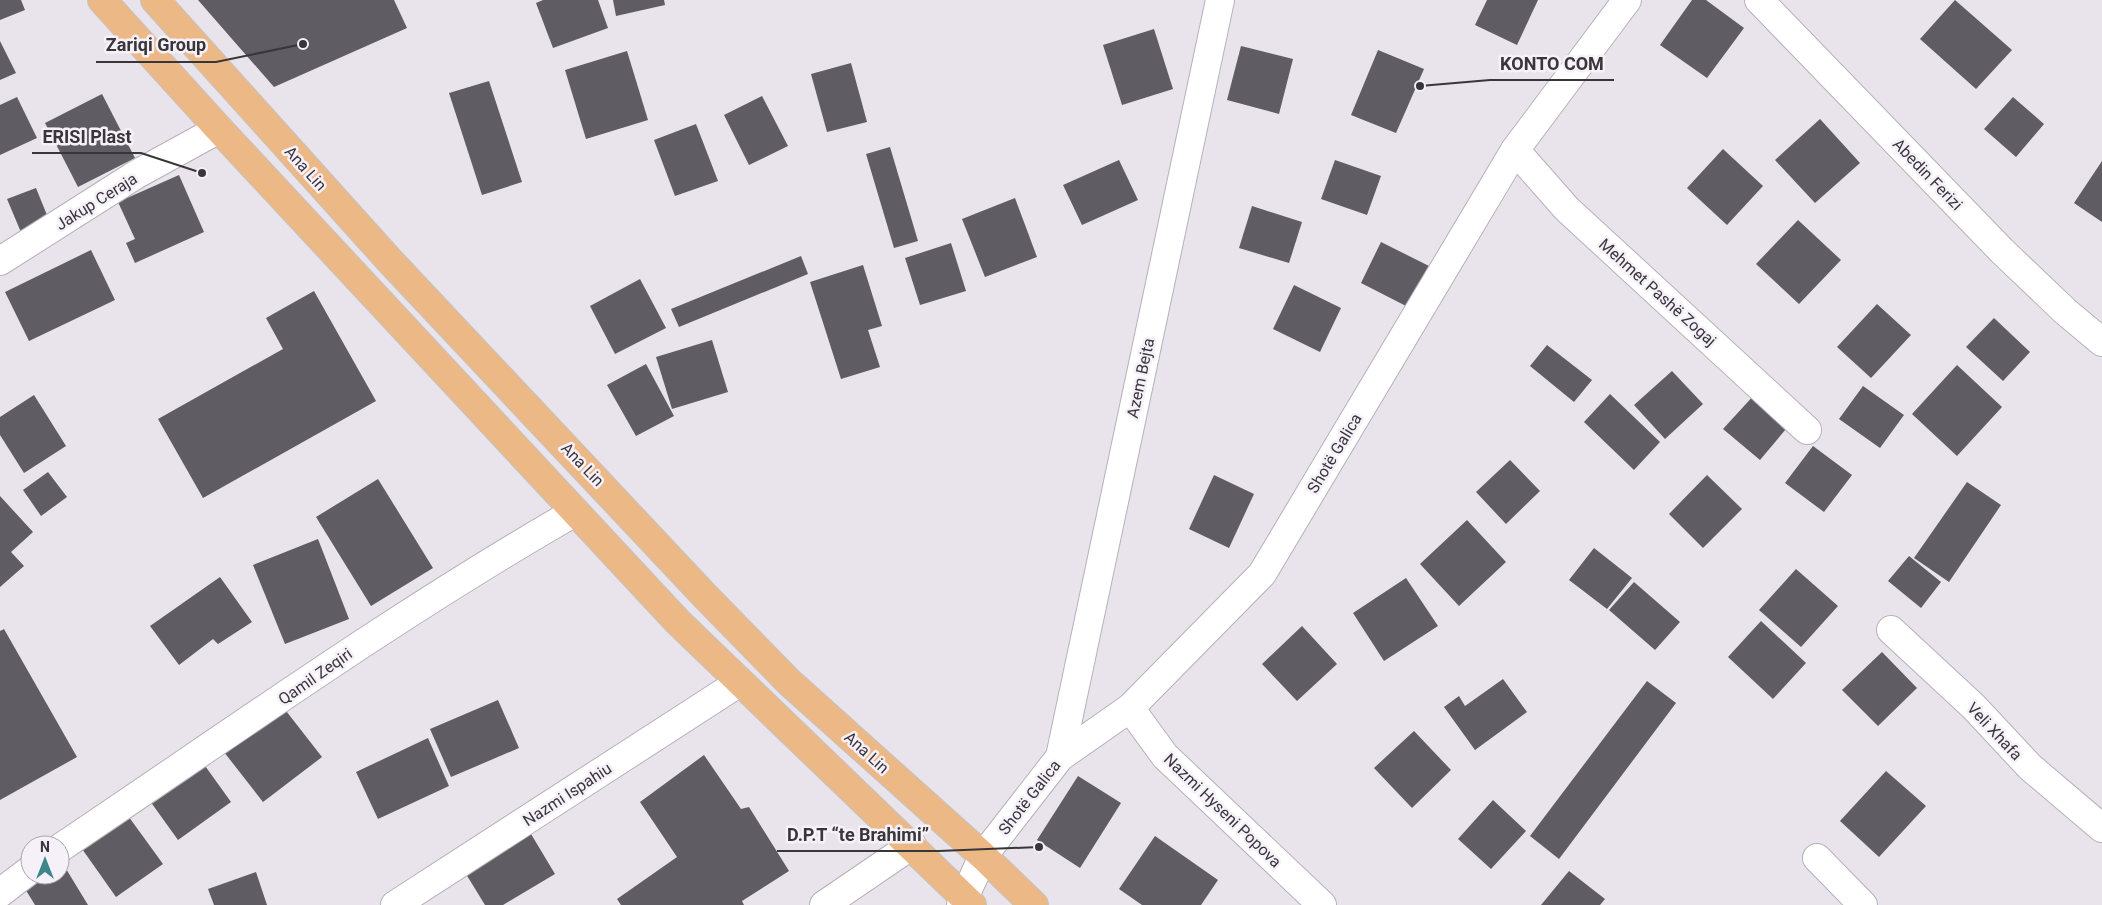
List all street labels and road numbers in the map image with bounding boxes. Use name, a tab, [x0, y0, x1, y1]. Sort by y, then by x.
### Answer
street label: Abedin Ferizi	[1889, 135, 1966, 214]
street label: Ana Lin	[281, 142, 331, 194]
street label: Jakup Ceraja	[52, 169, 141, 234]
street label: Mehmet Pashë Zogaj	[1595, 235, 1720, 350]
street label: Azem Bejta	[1123, 336, 1158, 420]
street label: Shotë Galica	[1303, 410, 1366, 497]
street label: Ana Lin	[557, 439, 608, 490]
street label: Qamil Zeqiri	[275, 644, 356, 709]
street label: Veli Xhafa	[1963, 699, 2026, 764]
street label: Ana Lin	[841, 727, 893, 777]
street label: Nazmi Hyseni Popova	[1160, 749, 1285, 871]
street label: Shotë Galica	[994, 756, 1064, 838]
street label: Nazmi Ispahiu	[519, 759, 615, 830]

